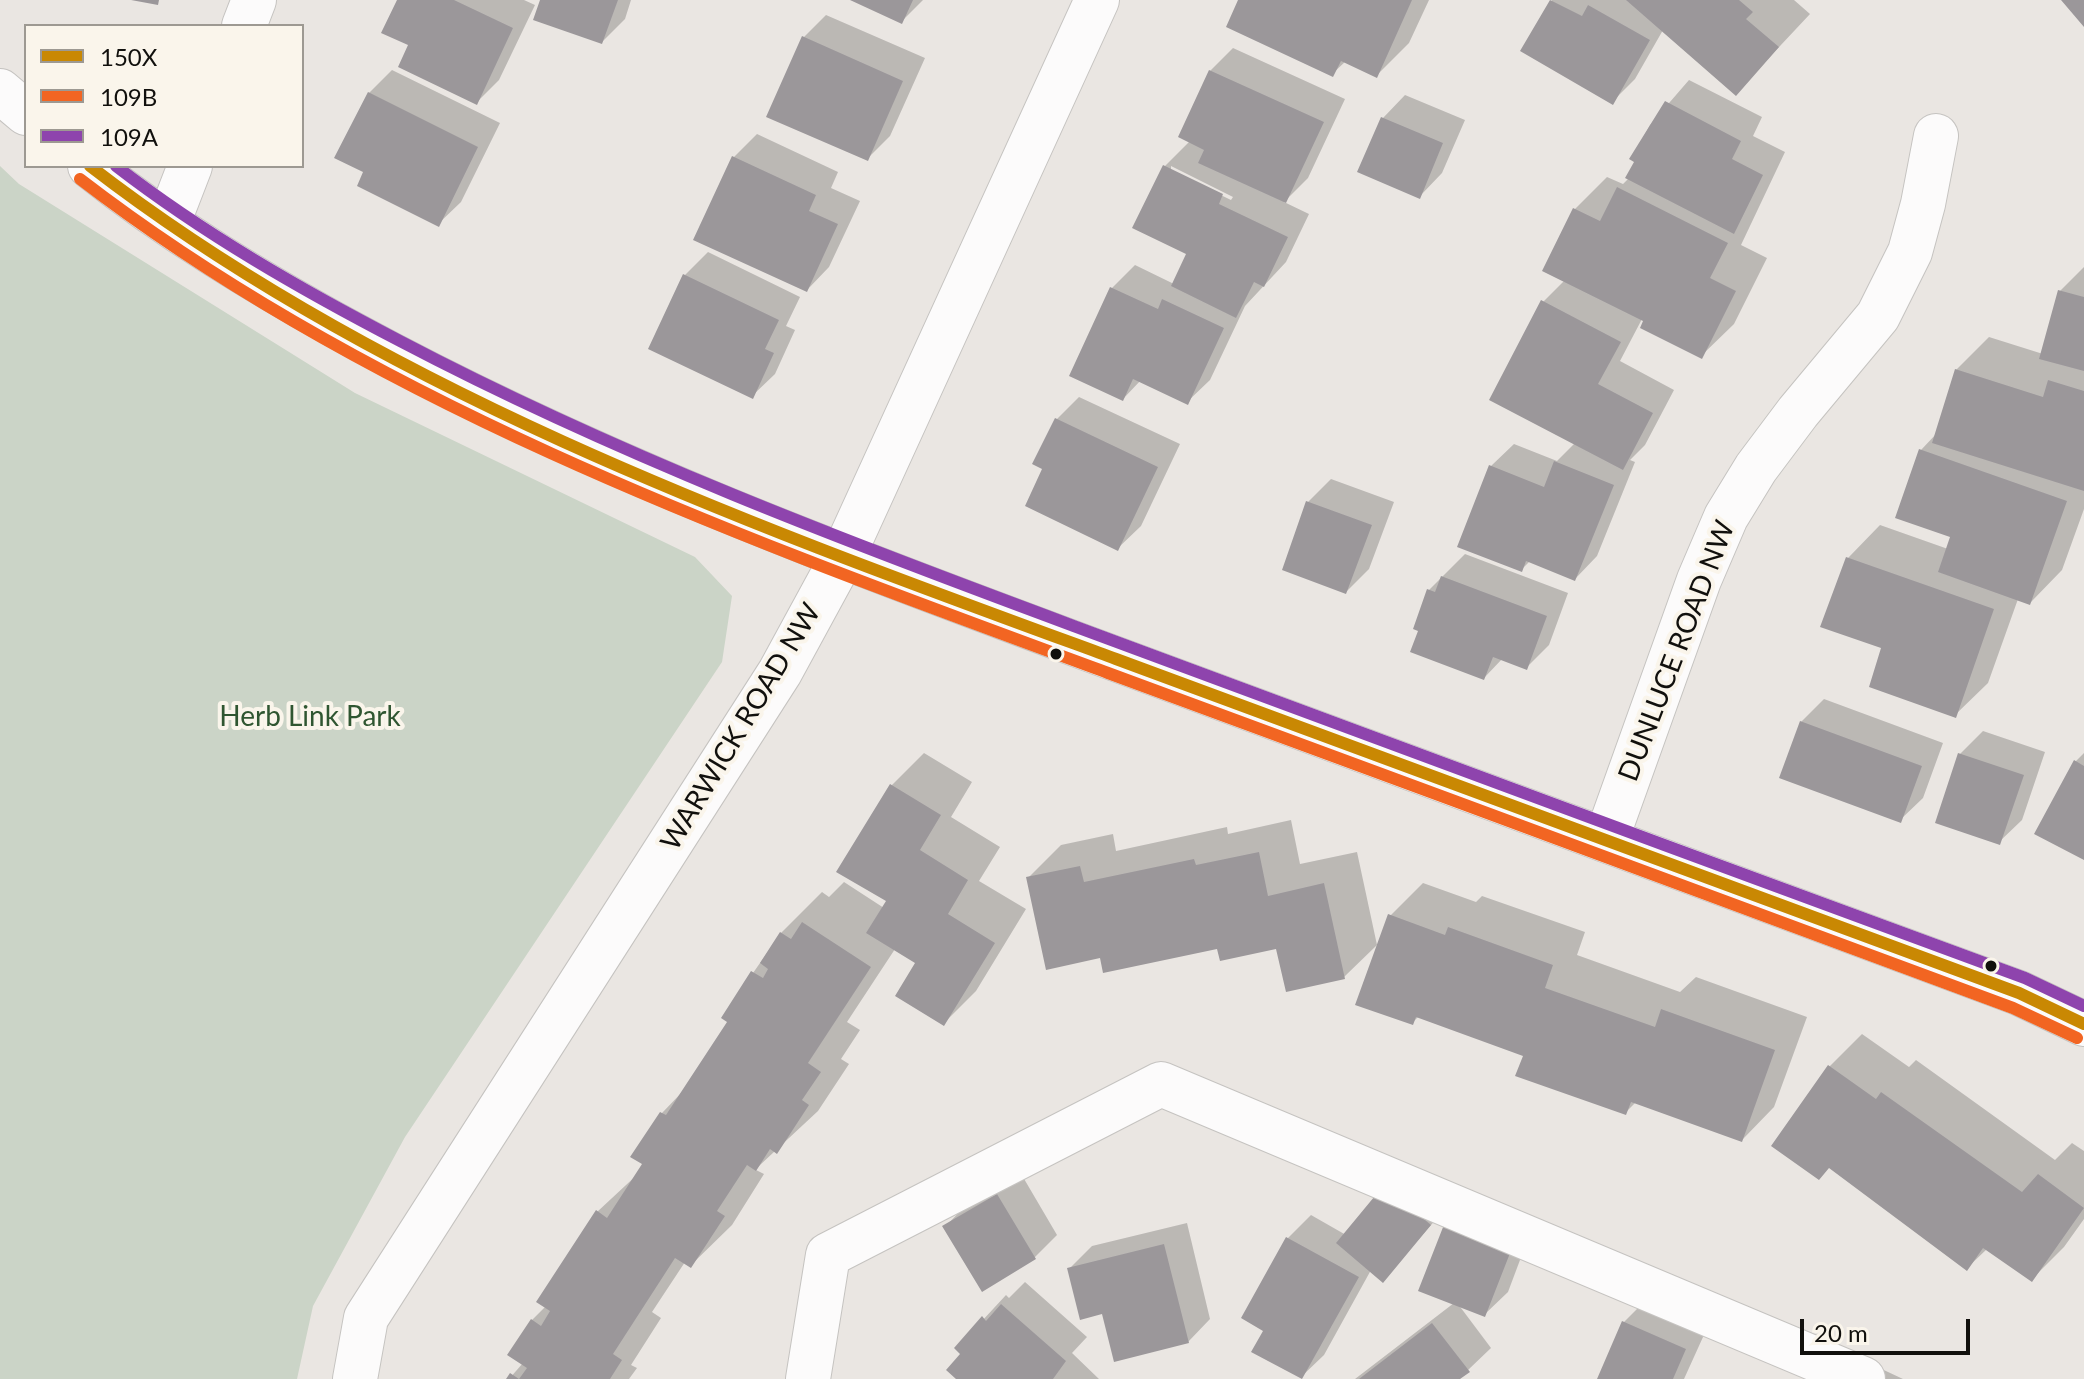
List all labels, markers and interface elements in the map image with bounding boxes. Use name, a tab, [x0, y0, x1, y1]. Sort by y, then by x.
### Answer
legend	[24, 24, 304, 168]
text: 150X	[100, 42, 157, 71]
text: 109B	[100, 82, 157, 111]
text: 109A	[100, 122, 158, 151]
street label: DUNLUCE ROAD NW	[1612, 516, 1742, 786]
street label: WARWICK ROAD NW	[654, 597, 828, 857]
unlabelled marker	[1048, 646, 1064, 662]
park label: Herb Link Park	[219, 700, 401, 734]
unlabelled marker	[1983, 958, 1999, 974]
scale bar	[1804, 1303, 1974, 1353]
text: 20 m	[1814, 1318, 1868, 1347]

